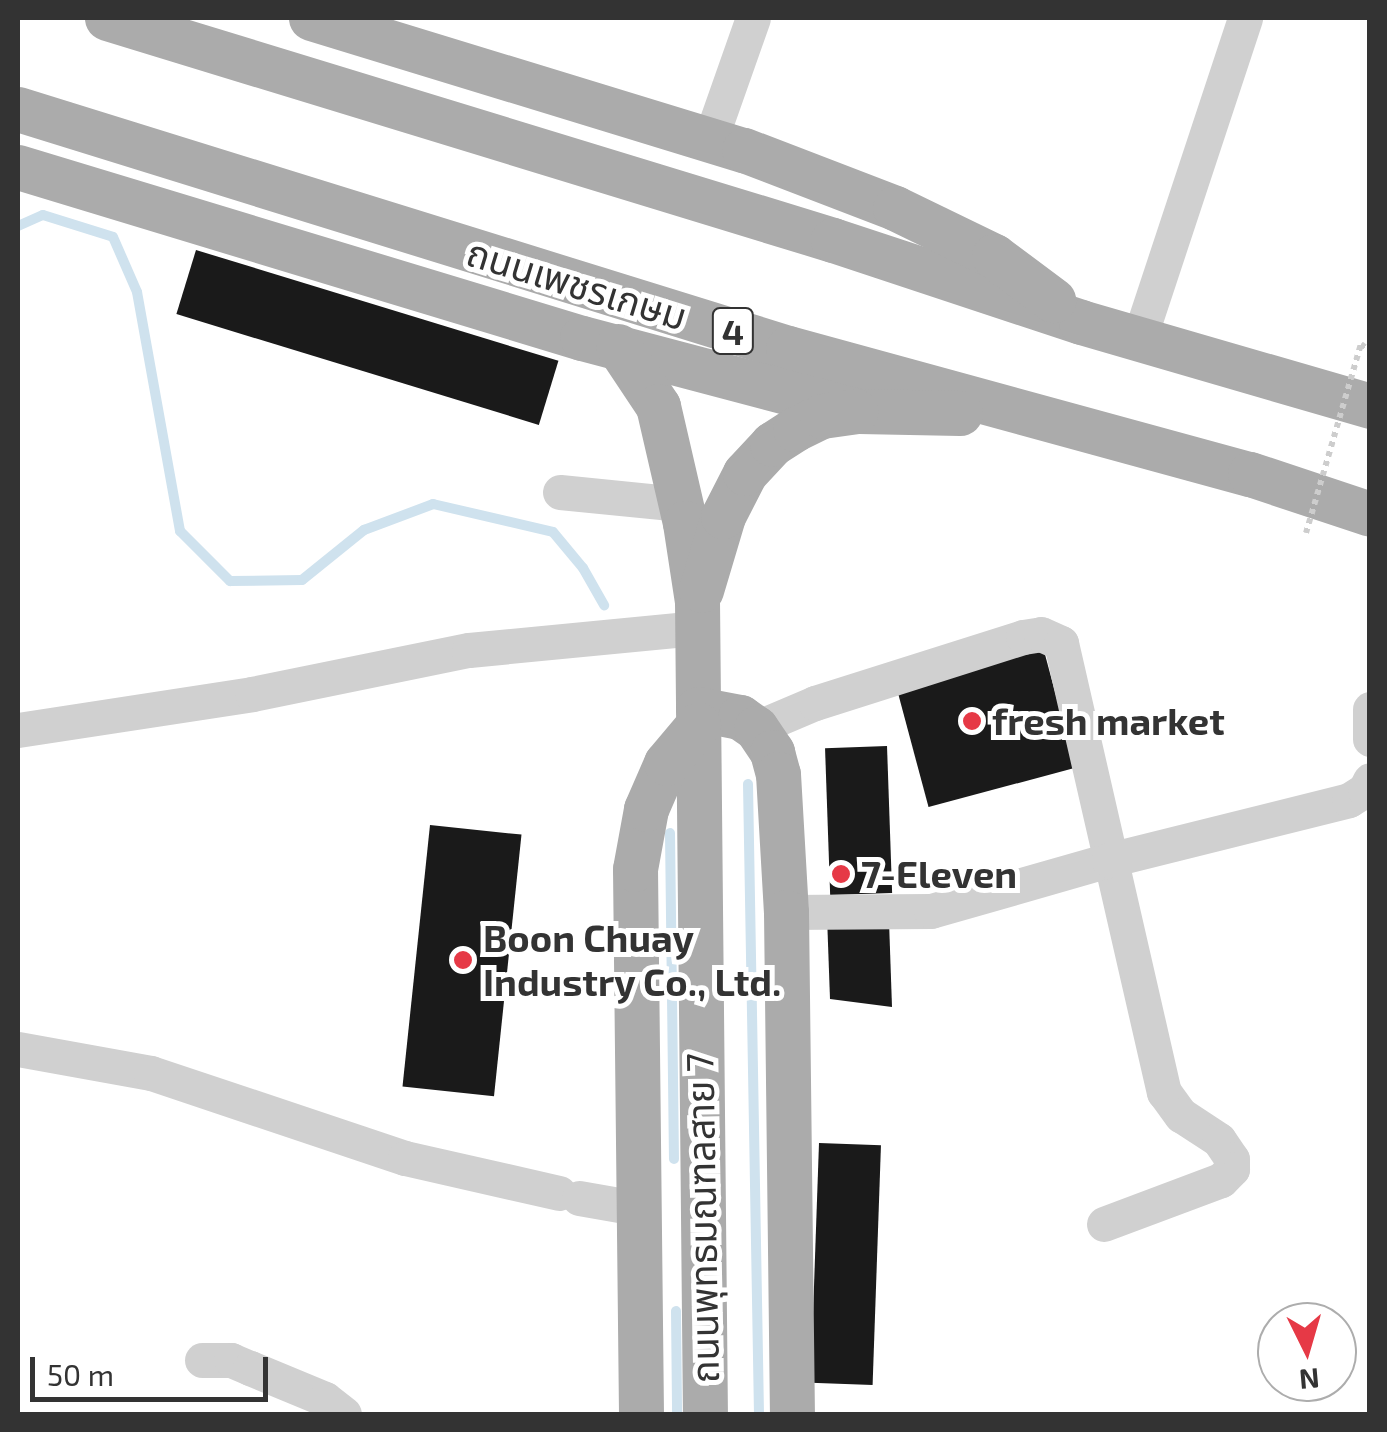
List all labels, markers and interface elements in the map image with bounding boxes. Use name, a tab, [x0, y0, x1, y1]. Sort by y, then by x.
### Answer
street label: ถนนเพชรเกษม	[462, 229, 692, 339]
road number: 4	[710, 301, 756, 361]
place label: fresh market	[992, 698, 1225, 744]
marker: fresh market	[961, 710, 983, 732]
place label: 7-Eleven	[861, 851, 1017, 897]
marker: 7-Eleven	[830, 863, 852, 885]
place label: Boon Chuay Industry Co., Ltd.	[483, 915, 782, 1004]
marker: Boon Chuay Industry Co., Ltd.	[452, 949, 474, 971]
street label: ถนนพุทธมณฑลสาย 7	[676, 1052, 728, 1384]
north arrow	[1257, 1302, 1357, 1402]
scale bar	[35, 1337, 272, 1399]
text: 50 m	[47, 1356, 114, 1392]
text: N	[1298, 1362, 1321, 1398]

